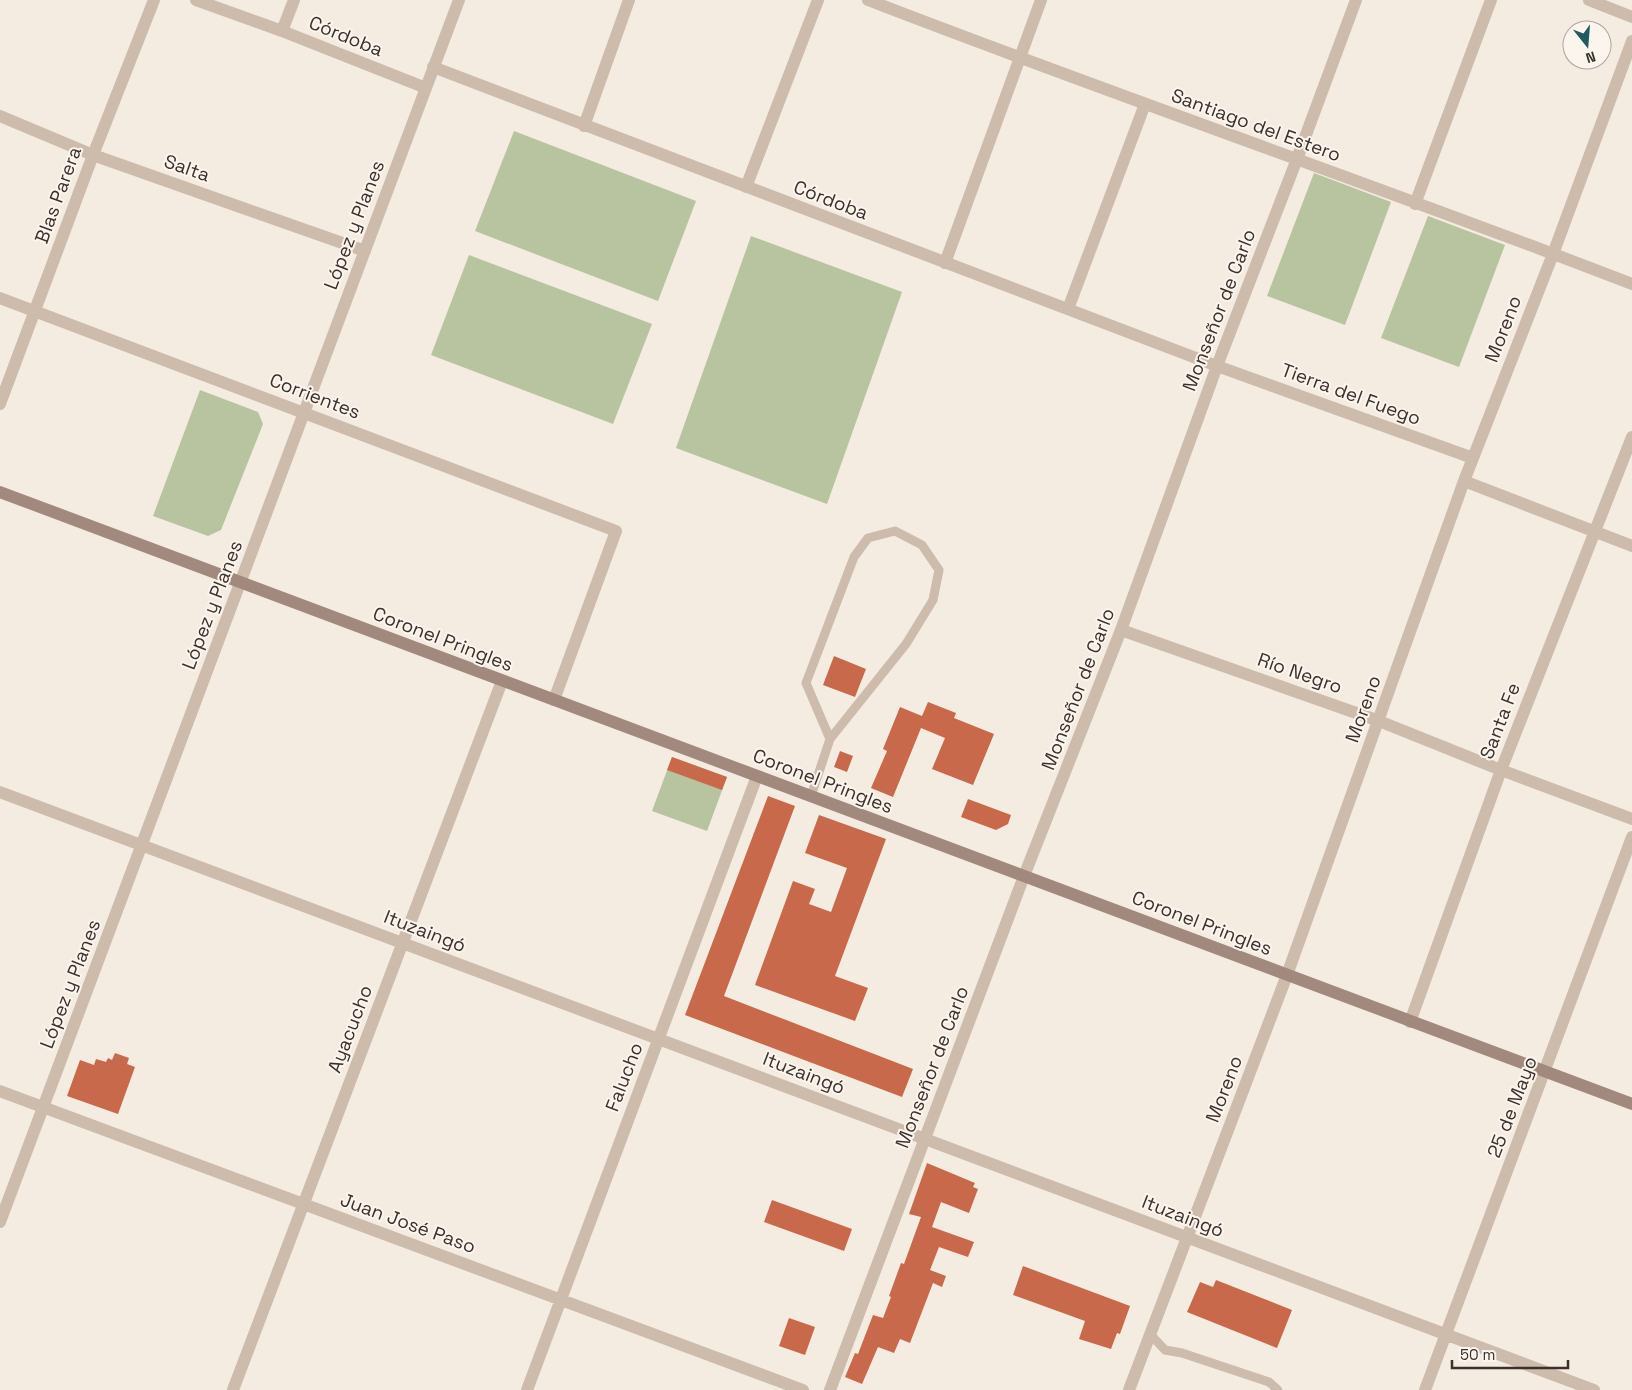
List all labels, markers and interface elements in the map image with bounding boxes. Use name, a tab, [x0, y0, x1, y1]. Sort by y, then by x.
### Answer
street label: Córdoba	[305, 10, 387, 62]
north arrow	[1562, 20, 1612, 70]
text: N	[1584, 47, 1598, 67]
street label: Santiago del Estero	[1168, 83, 1344, 167]
street label: Blas Parera	[29, 143, 87, 247]
street label: Salta	[161, 149, 213, 187]
street label: López y Planes	[318, 157, 390, 293]
street label: Córdoba	[790, 174, 872, 226]
street label: Monseñor de Carlo	[1177, 225, 1261, 395]
street label: Moreno	[1479, 292, 1527, 366]
street label: Tierra del Fuego	[1278, 357, 1424, 431]
street label: Corrientes	[266, 367, 364, 425]
street label: López y Planes	[176, 537, 248, 673]
street label: Coronel Pringles	[369, 601, 517, 677]
street label: Monseñor de Carlo	[1036, 604, 1120, 774]
street label: Río Negro	[1254, 647, 1346, 699]
street label: Moreno	[1339, 672, 1387, 746]
street label: Santa Fe	[1474, 679, 1526, 763]
street label: Coronel Pringles	[749, 743, 897, 819]
street label: Coronel Pringles	[1128, 885, 1276, 961]
street label: Ituzaingó	[380, 904, 470, 958]
street label: López y Planes	[34, 916, 106, 1052]
street label: Ayacucho	[322, 982, 378, 1076]
street label: Monseñor de Carlo	[890, 982, 974, 1152]
street label: Falucho	[599, 1039, 649, 1115]
street label: Ituzaingó	[759, 1046, 849, 1100]
street label: Moreno	[1200, 1052, 1248, 1126]
street label: 25 de Mayo	[1481, 1053, 1543, 1161]
street label: Juan José Paso	[337, 1187, 479, 1259]
street label: Ituzaingó	[1138, 1189, 1228, 1243]
scale bar	[1452, 1338, 1568, 1370]
text: 50 m	[1460, 1345, 1495, 1364]

